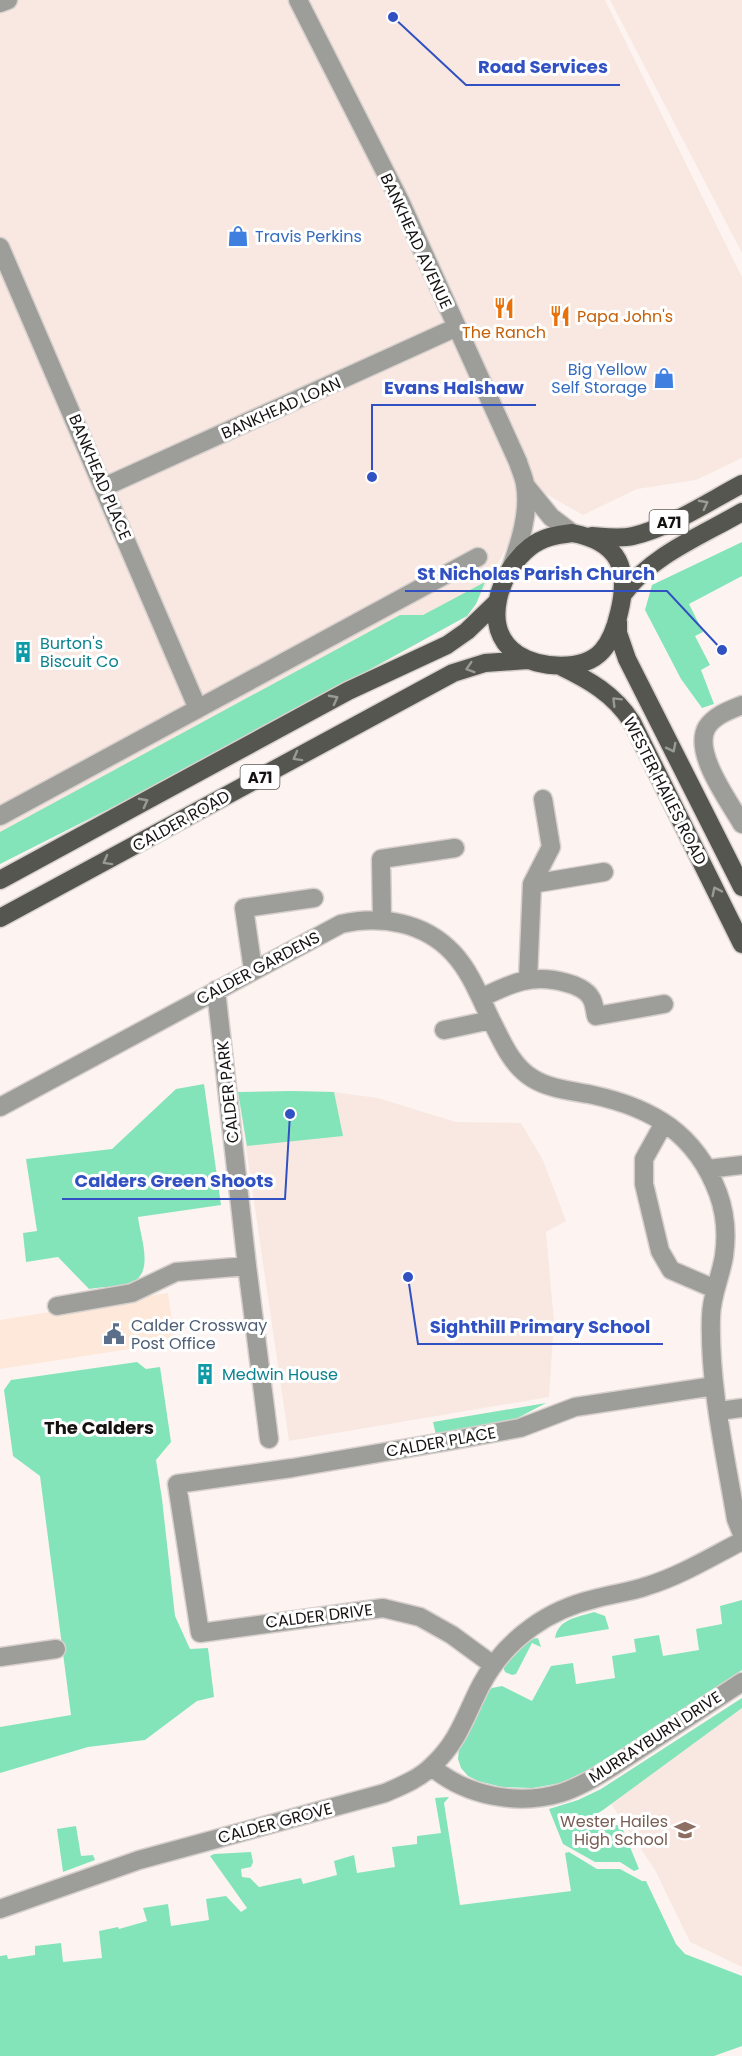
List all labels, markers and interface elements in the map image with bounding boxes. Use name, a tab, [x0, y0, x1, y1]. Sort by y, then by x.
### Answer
callout: Road Services	[466, 49, 620, 85]
text: Road Services	[478, 54, 608, 79]
street label: BANKHEAD AVENUE	[374, 169, 458, 313]
shop icon: Travis Perkins	[226, 224, 250, 248]
place label: Travis Perkins	[255, 225, 362, 248]
restaurant icon: The Ranch	[492, 296, 516, 320]
restaurant icon: Papa John's	[548, 304, 572, 328]
place label: Papa John's	[577, 305, 673, 328]
place label: The Ranch	[462, 321, 546, 344]
place label: Big Yellow Self Storage	[551, 358, 647, 399]
shop icon: Big Yellow Self Storage	[652, 366, 676, 390]
callout: Evans Halshaw	[372, 369, 536, 405]
street label: BANKHEAD LOAN	[218, 371, 344, 445]
text: Evans Halshaw	[384, 375, 524, 400]
street label: BANKHEAD PLACE	[63, 411, 137, 543]
one-way arrow	[698, 500, 709, 511]
road number: A71	[650, 510, 688, 534]
callout: St Nicholas Parish Church	[405, 555, 667, 591]
text: St Nicholas Parish Church	[417, 561, 655, 586]
place label: Burton's Biscuit Co	[40, 632, 119, 673]
building icon: Burton's Biscuit Co	[11, 640, 35, 664]
one-way arrow	[465, 661, 476, 673]
one-way arrow	[328, 695, 338, 706]
one-way arrow	[612, 697, 622, 708]
street label: WESTER HAILES ROAD	[618, 713, 712, 869]
one-way arrow	[665, 741, 676, 752]
one-way arrow	[293, 750, 303, 761]
road number: A71	[240, 765, 280, 789]
street label: CALDER ROAD	[128, 785, 234, 857]
one-way arrow	[138, 798, 148, 809]
one-way arrow	[103, 854, 113, 865]
one-way arrow	[712, 887, 723, 898]
street label: CALDER GARDENS	[192, 926, 324, 1010]
street label: CALDER PARK	[211, 1039, 245, 1144]
callout: Calders Green Shoots	[62, 1163, 285, 1199]
text: Calders Green Shoots	[74, 1168, 274, 1193]
callout: Sighthill Primary School	[418, 1308, 663, 1344]
place label: Calder Crossway Post Office	[131, 1314, 267, 1355]
text: Sighthill Primary School	[430, 1314, 650, 1339]
public building icon: Calder Crossway Post Office	[102, 1322, 126, 1346]
building icon: Medwin House	[193, 1362, 217, 1386]
place label: Medwin House	[222, 1363, 338, 1386]
district label: The Calders	[44, 1415, 154, 1440]
street label: CALDER PLACE	[384, 1421, 498, 1463]
street label: CALDER DRIVE	[264, 1598, 374, 1634]
street label: MURRAYBURN DRIVE	[584, 1685, 726, 1789]
street label: CALDER GROVE	[215, 1797, 335, 1849]
place label: Wester Hailes High School	[560, 1810, 668, 1851]
school or university icon: Wester Hailes High School	[673, 1818, 697, 1842]

